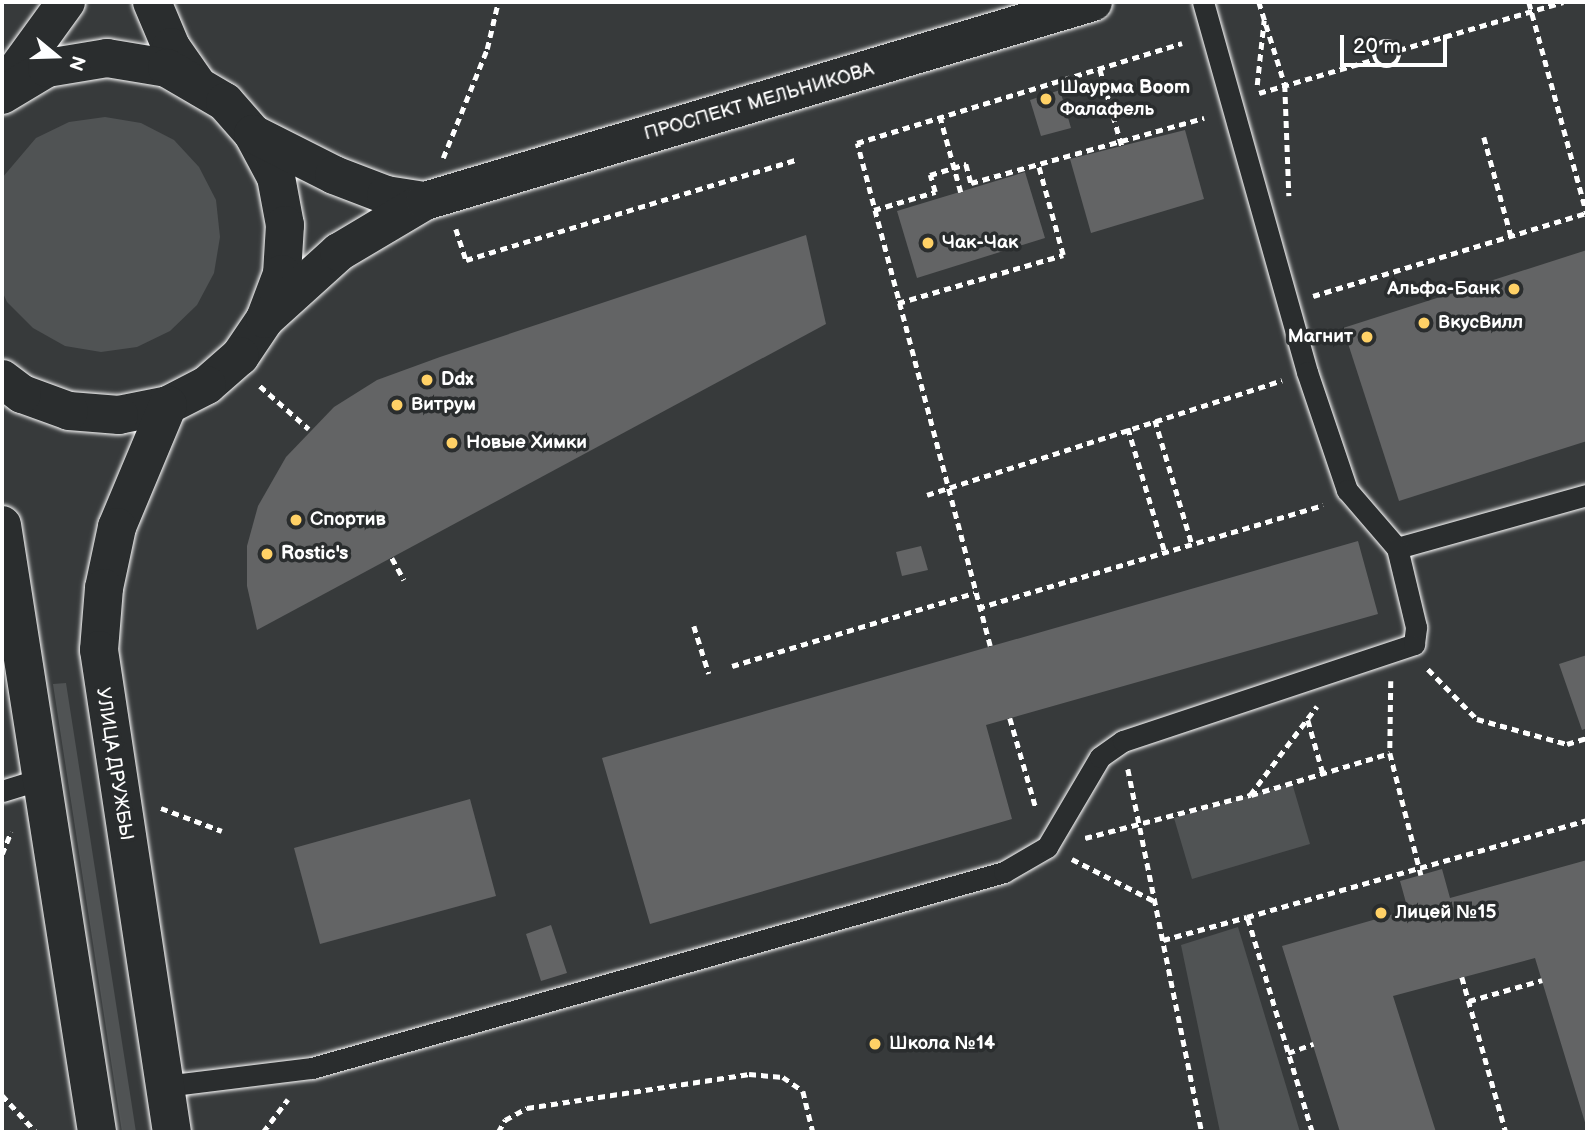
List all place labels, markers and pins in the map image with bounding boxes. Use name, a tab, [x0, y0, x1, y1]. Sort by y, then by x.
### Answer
place label: Шаурма Boom Фалафель	[1060, 77, 1190, 121]
marker: Шаурма Boom Фалафель	[1038, 91, 1054, 107]
place label: Чак-Чак	[942, 232, 1018, 254]
marker: Чак-Чак	[920, 235, 936, 251]
place label: Альфа-Банк	[1387, 278, 1500, 300]
marker: Альфа-Банк	[1506, 281, 1522, 297]
place label: ВкусВилл	[1438, 312, 1523, 334]
marker: ВкусВилл	[1416, 315, 1432, 331]
place label: Магнит	[1288, 326, 1353, 348]
marker: Магнит	[1359, 329, 1375, 345]
place label: Ddx	[441, 369, 474, 391]
marker: Ddx	[419, 372, 435, 388]
place label: Витрум	[411, 394, 476, 416]
marker: Витрум	[389, 397, 405, 413]
place label: Новые Химки	[466, 432, 587, 454]
marker: Новые Химки	[444, 435, 460, 451]
place label: Спортив	[310, 509, 386, 531]
marker: Спортив	[288, 512, 304, 528]
place label: Rostic's	[281, 543, 348, 565]
marker: Rostic's	[259, 546, 275, 562]
place label: Лицей №15	[1395, 902, 1496, 924]
marker: Лицей №15	[1373, 905, 1389, 921]
place label: Школа №14	[889, 1033, 995, 1055]
marker: Школа №14	[867, 1036, 883, 1052]

